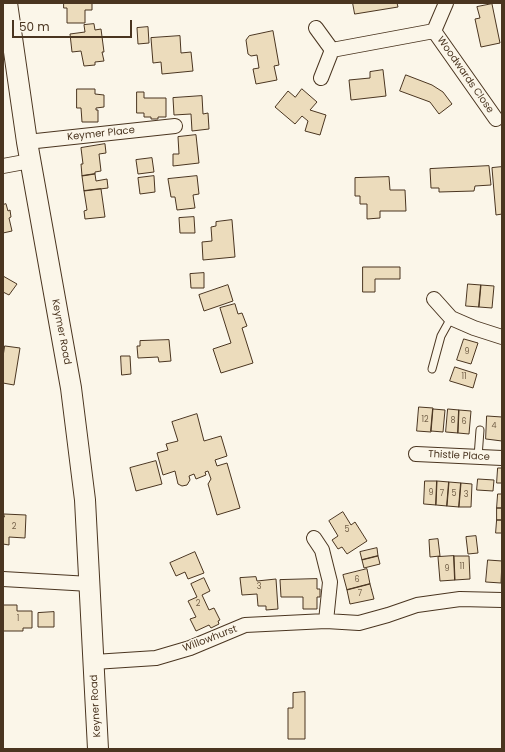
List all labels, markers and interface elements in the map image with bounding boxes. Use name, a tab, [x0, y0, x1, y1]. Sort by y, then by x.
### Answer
scale bar	[14, 12, 134, 38]
text: 50 m	[19, 18, 50, 35]
street label: Woodwards Close	[434, 34, 496, 116]
street label: Keymer Place	[67, 124, 135, 144]
street label: Keymer Road	[49, 298, 73, 366]
house number: 9	[464, 347, 470, 357]
house number: 11	[461, 372, 467, 382]
house number: 12	[421, 415, 429, 425]
house number: 8	[450, 416, 456, 426]
house number: 6	[461, 417, 467, 427]
house number: 4	[491, 421, 497, 431]
street label: Thistle Place	[428, 448, 490, 464]
house number: 9	[428, 488, 434, 498]
house number: 7	[440, 489, 444, 499]
house number: 5	[451, 489, 457, 499]
house number: 3	[464, 490, 468, 500]
house number: 2	[12, 522, 16, 532]
house number: 5	[344, 525, 350, 535]
house number: 11	[459, 562, 465, 572]
house number: 9	[444, 564, 450, 574]
house number: 6	[354, 575, 360, 585]
house number: 3	[257, 582, 261, 592]
house number: 7	[358, 589, 362, 599]
house number: 2	[196, 599, 200, 609]
house number: 1	[17, 614, 19, 624]
street label: Willowhurst	[181, 623, 239, 655]
street label: Keyner Road	[88, 674, 104, 738]

